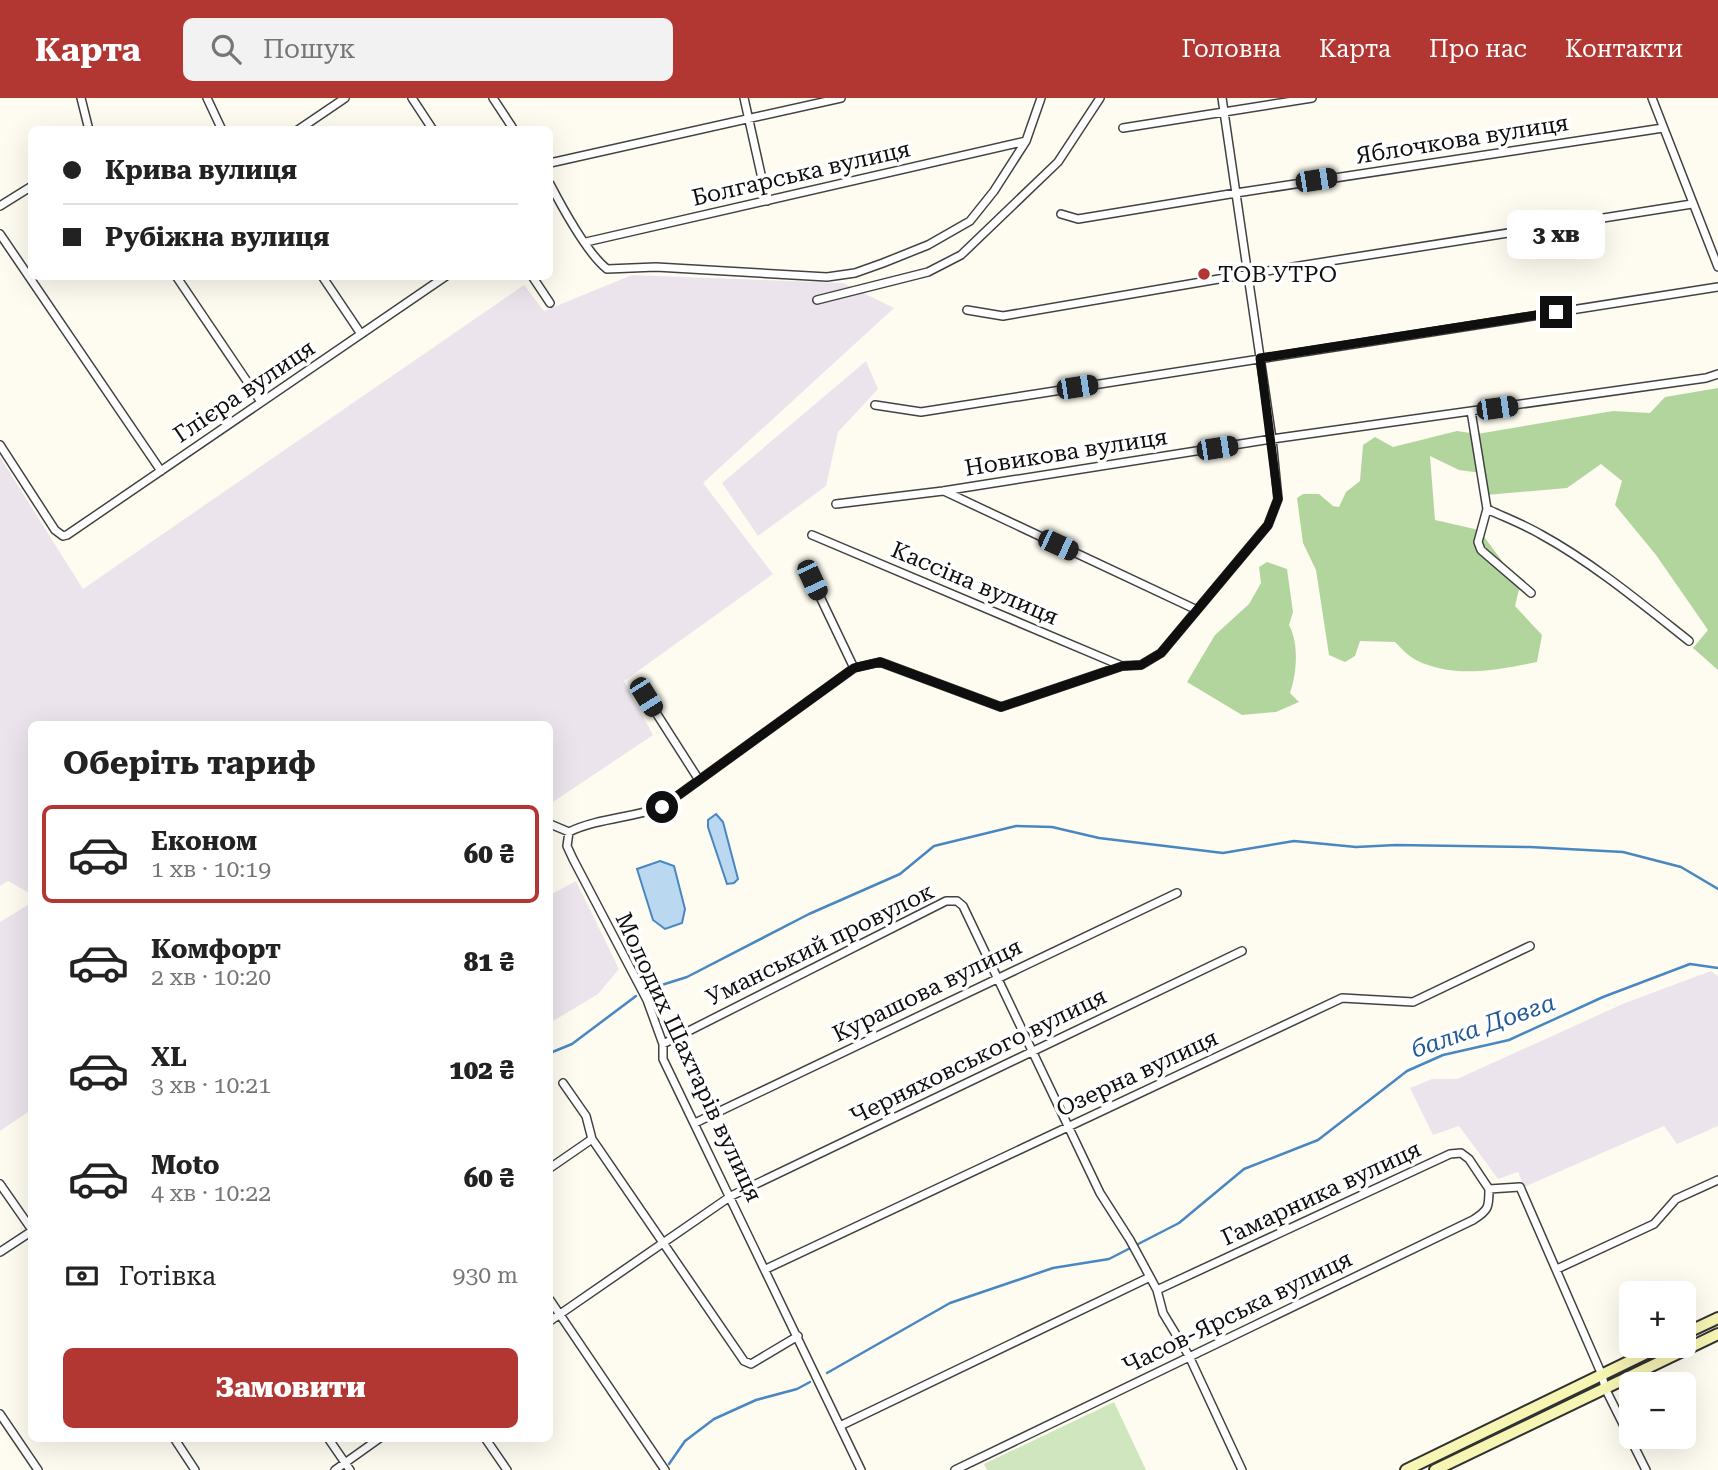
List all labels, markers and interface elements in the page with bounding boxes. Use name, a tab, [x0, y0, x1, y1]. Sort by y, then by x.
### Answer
search box	[183, 18, 673, 81]
text: Карта	[35, 30, 141, 69]
icon: search	[207, 30, 245, 68]
text: Пошук	[263, 34, 356, 64]
text: Головна	[1181, 35, 1281, 63]
text: Карта	[1319, 35, 1391, 63]
text: Про нас	[1429, 35, 1527, 63]
text: Контакти	[1565, 35, 1683, 63]
street label: Яблочкова вулиця	[1354, 109, 1570, 170]
street label: Болгарська вулиця	[689, 135, 913, 212]
text: Крива вулиця	[105, 155, 297, 185]
car	[1294, 166, 1339, 194]
callout: 3 хв	[1507, 211, 1605, 260]
text: 3 хв	[1532, 221, 1580, 248]
text: Рубіжна вулиця	[105, 222, 329, 252]
place label: ТОВ УТРО	[1218, 261, 1337, 288]
marker: ТОВ УТРО	[1196, 266, 1212, 282]
route end	[1540, 296, 1572, 328]
street label: Глієра вулиця	[169, 334, 320, 449]
car	[1055, 373, 1100, 401]
car	[1475, 395, 1520, 421]
street label: Новикова вулиця	[963, 423, 1169, 482]
car	[1195, 434, 1240, 462]
car	[1035, 527, 1082, 563]
street label: Кассіна вулиця	[887, 536, 1062, 631]
car	[794, 557, 831, 603]
car	[626, 674, 667, 720]
text: Оберіть тариф	[63, 744, 316, 782]
route start	[646, 791, 678, 823]
icon: car	[67, 823, 130, 886]
text: Економ	[151, 826, 257, 856]
text: 60 ₴	[464, 839, 514, 869]
text: 1 хв · 10:19	[151, 856, 271, 883]
street label: Уманський провулок	[702, 877, 939, 1011]
street label: Молодих Шахтарів вулиця	[610, 908, 768, 1206]
icon: car	[67, 931, 130, 994]
street label: Курашова вулиця	[828, 933, 1026, 1048]
text: Комфорт	[151, 934, 281, 964]
text: 81 ₴	[464, 947, 514, 977]
text: 2 хв · 10:20	[151, 964, 271, 991]
street label: Черняховського вулиця	[845, 982, 1111, 1130]
water label: балка Довга	[1407, 988, 1559, 1064]
street label: Озерна вулиця	[1052, 1024, 1222, 1123]
icon: car	[67, 1039, 130, 1102]
text: XL	[151, 1042, 187, 1072]
text: 102 ₴	[449, 1055, 514, 1085]
text: 3 хв · 10:21	[151, 1072, 271, 1099]
street label: Гамарника вулиця	[1217, 1135, 1425, 1252]
icon: car	[67, 1147, 130, 1210]
text: Moto	[151, 1150, 220, 1180]
text: 60 ₴	[464, 1163, 514, 1193]
text: 4 хв · 10:22	[151, 1180, 271, 1207]
street label: Часов-Ярська вулиця	[1118, 1245, 1356, 1380]
icon: cash	[63, 1257, 101, 1295]
text: Готівка	[119, 1261, 216, 1291]
text: 930 m	[453, 1262, 518, 1289]
map controls	[1619, 1281, 1696, 1449]
button: +	[1619, 1281, 1696, 1358]
button: Замовити	[63, 1348, 518, 1428]
button: −	[1619, 1372, 1696, 1449]

